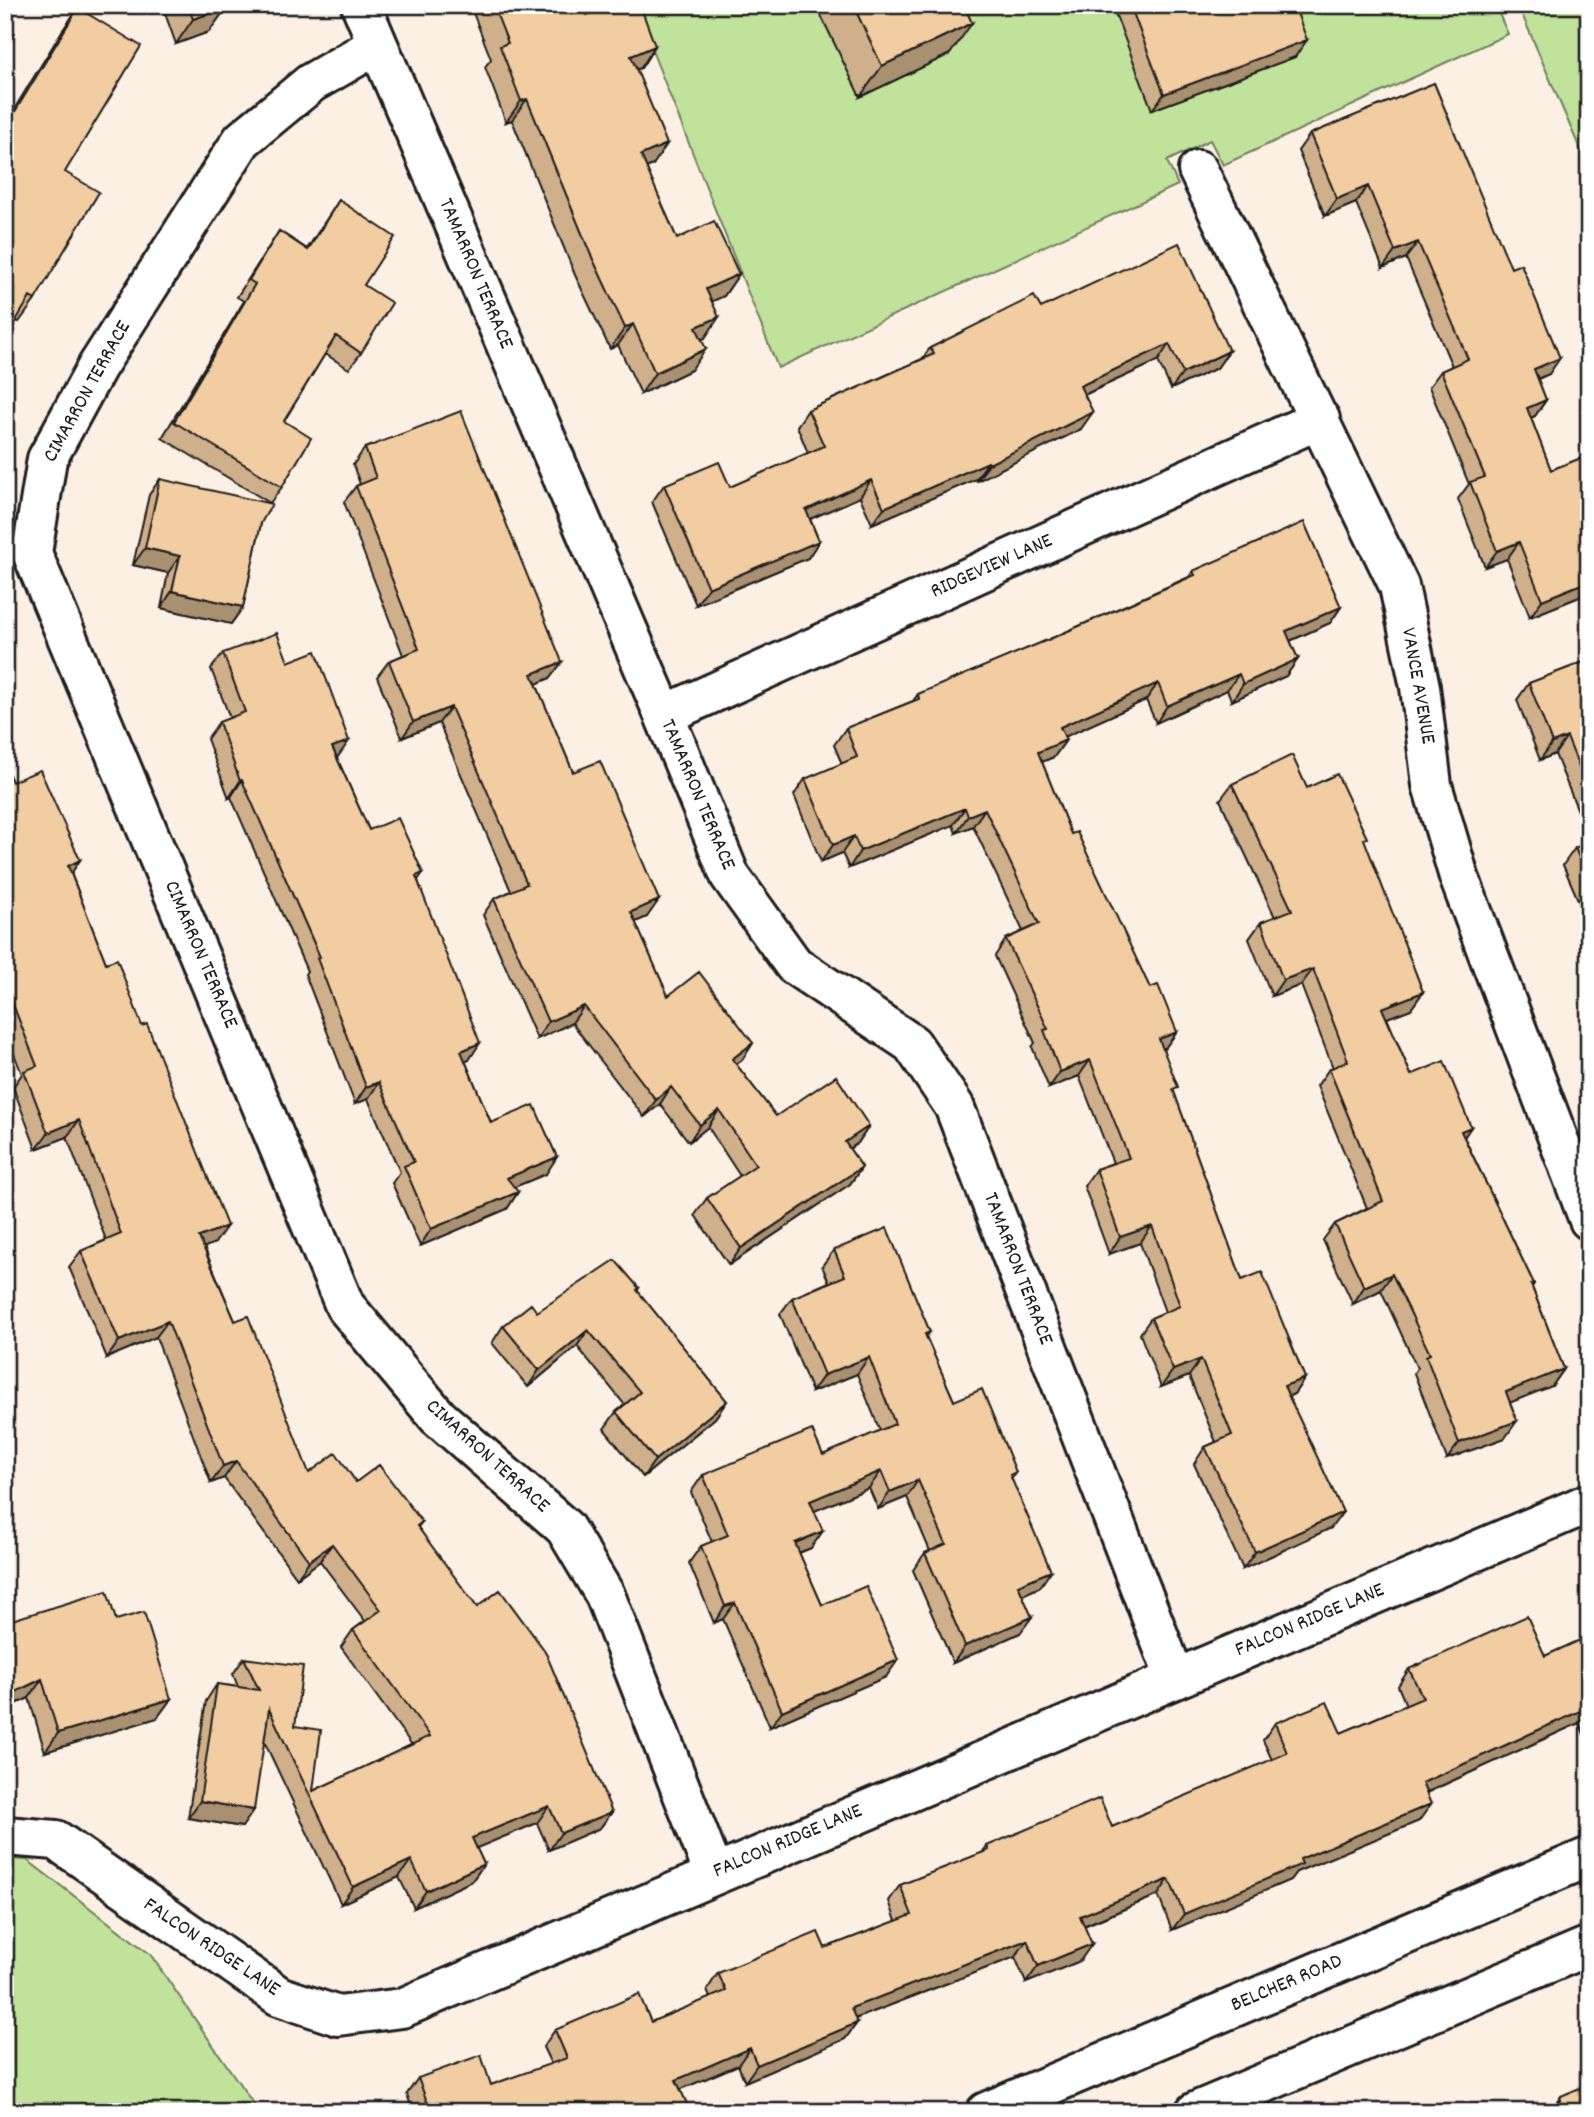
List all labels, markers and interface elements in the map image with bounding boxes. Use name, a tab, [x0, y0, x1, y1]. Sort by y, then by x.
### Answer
street label: TAMARRON TERRACE	[430, 194, 520, 354]
street label: CIMARRON TERRACE	[37, 315, 140, 468]
street label: RIDGEVIEW LANE	[926, 527, 1058, 607]
street label: VANCE AVENUE	[1392, 625, 1442, 747]
street label: TAMARRON TERRACE	[652, 715, 742, 875]
street label: CIMARRON TERRACE	[155, 876, 245, 1034]
street label: TAMARRON TERRACE	[974, 1188, 1060, 1350]
street label: CIMARRON TERRACE	[418, 1393, 556, 1521]
street label: FALCON RIDGE LANE	[1231, 1576, 1390, 1666]
street label: FALCON RIDGE LANE	[709, 1797, 868, 1887]
street label: FALCON RIDGE LANE	[136, 1891, 286, 2005]
street label: BELCHER ROAD	[1227, 1947, 1347, 2021]

